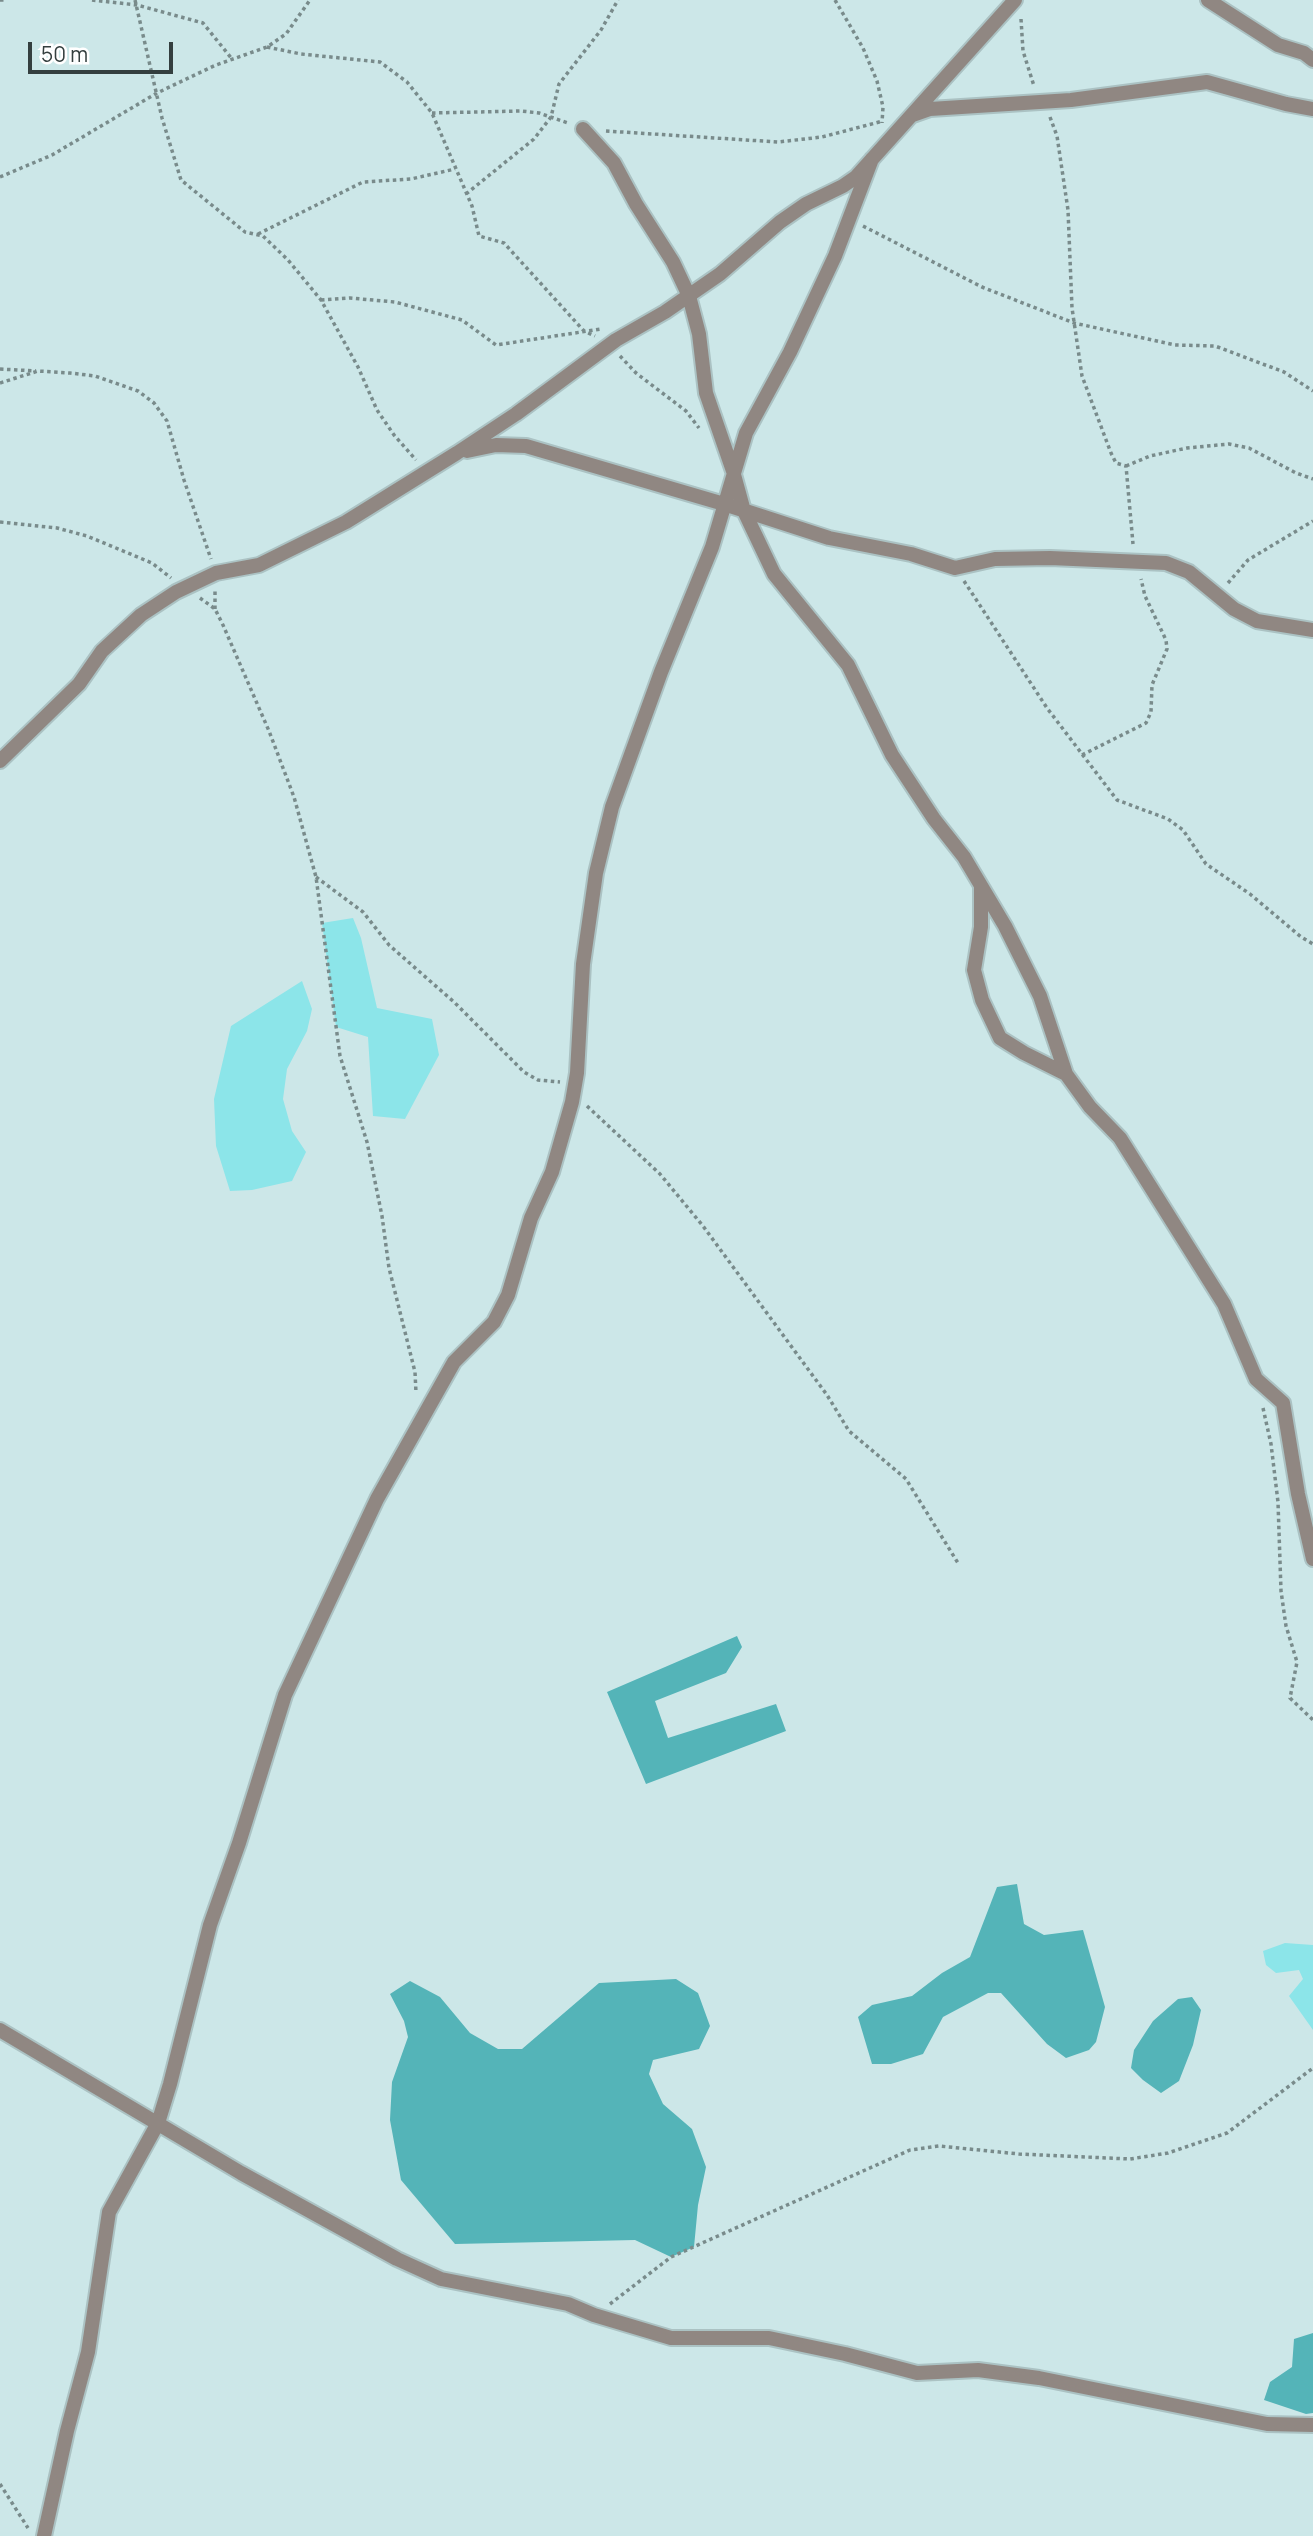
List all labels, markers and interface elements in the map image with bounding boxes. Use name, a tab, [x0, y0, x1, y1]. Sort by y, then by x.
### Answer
scale bar	[32, 28, 177, 72]
text: 50 m	[41, 40, 88, 68]

